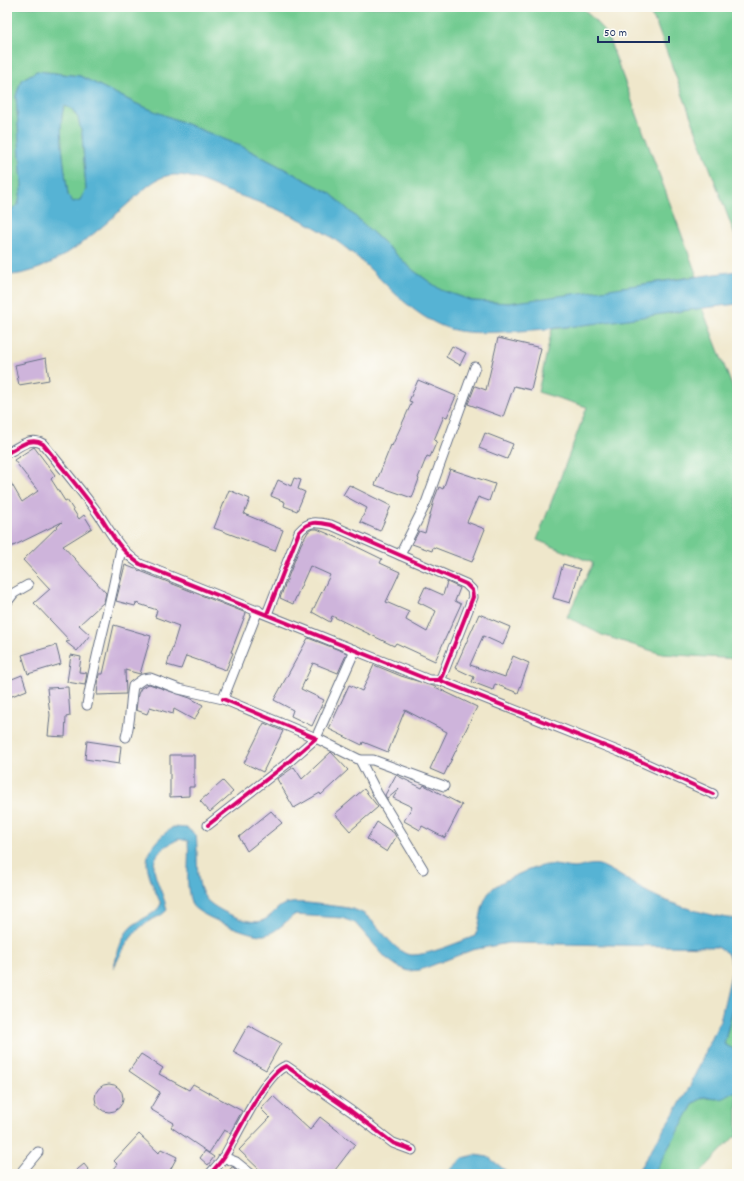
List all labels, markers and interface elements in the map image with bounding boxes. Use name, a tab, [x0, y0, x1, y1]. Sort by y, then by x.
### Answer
scale bar	[598, 18, 669, 44]
text: 50 m	[604, 25, 627, 42]

